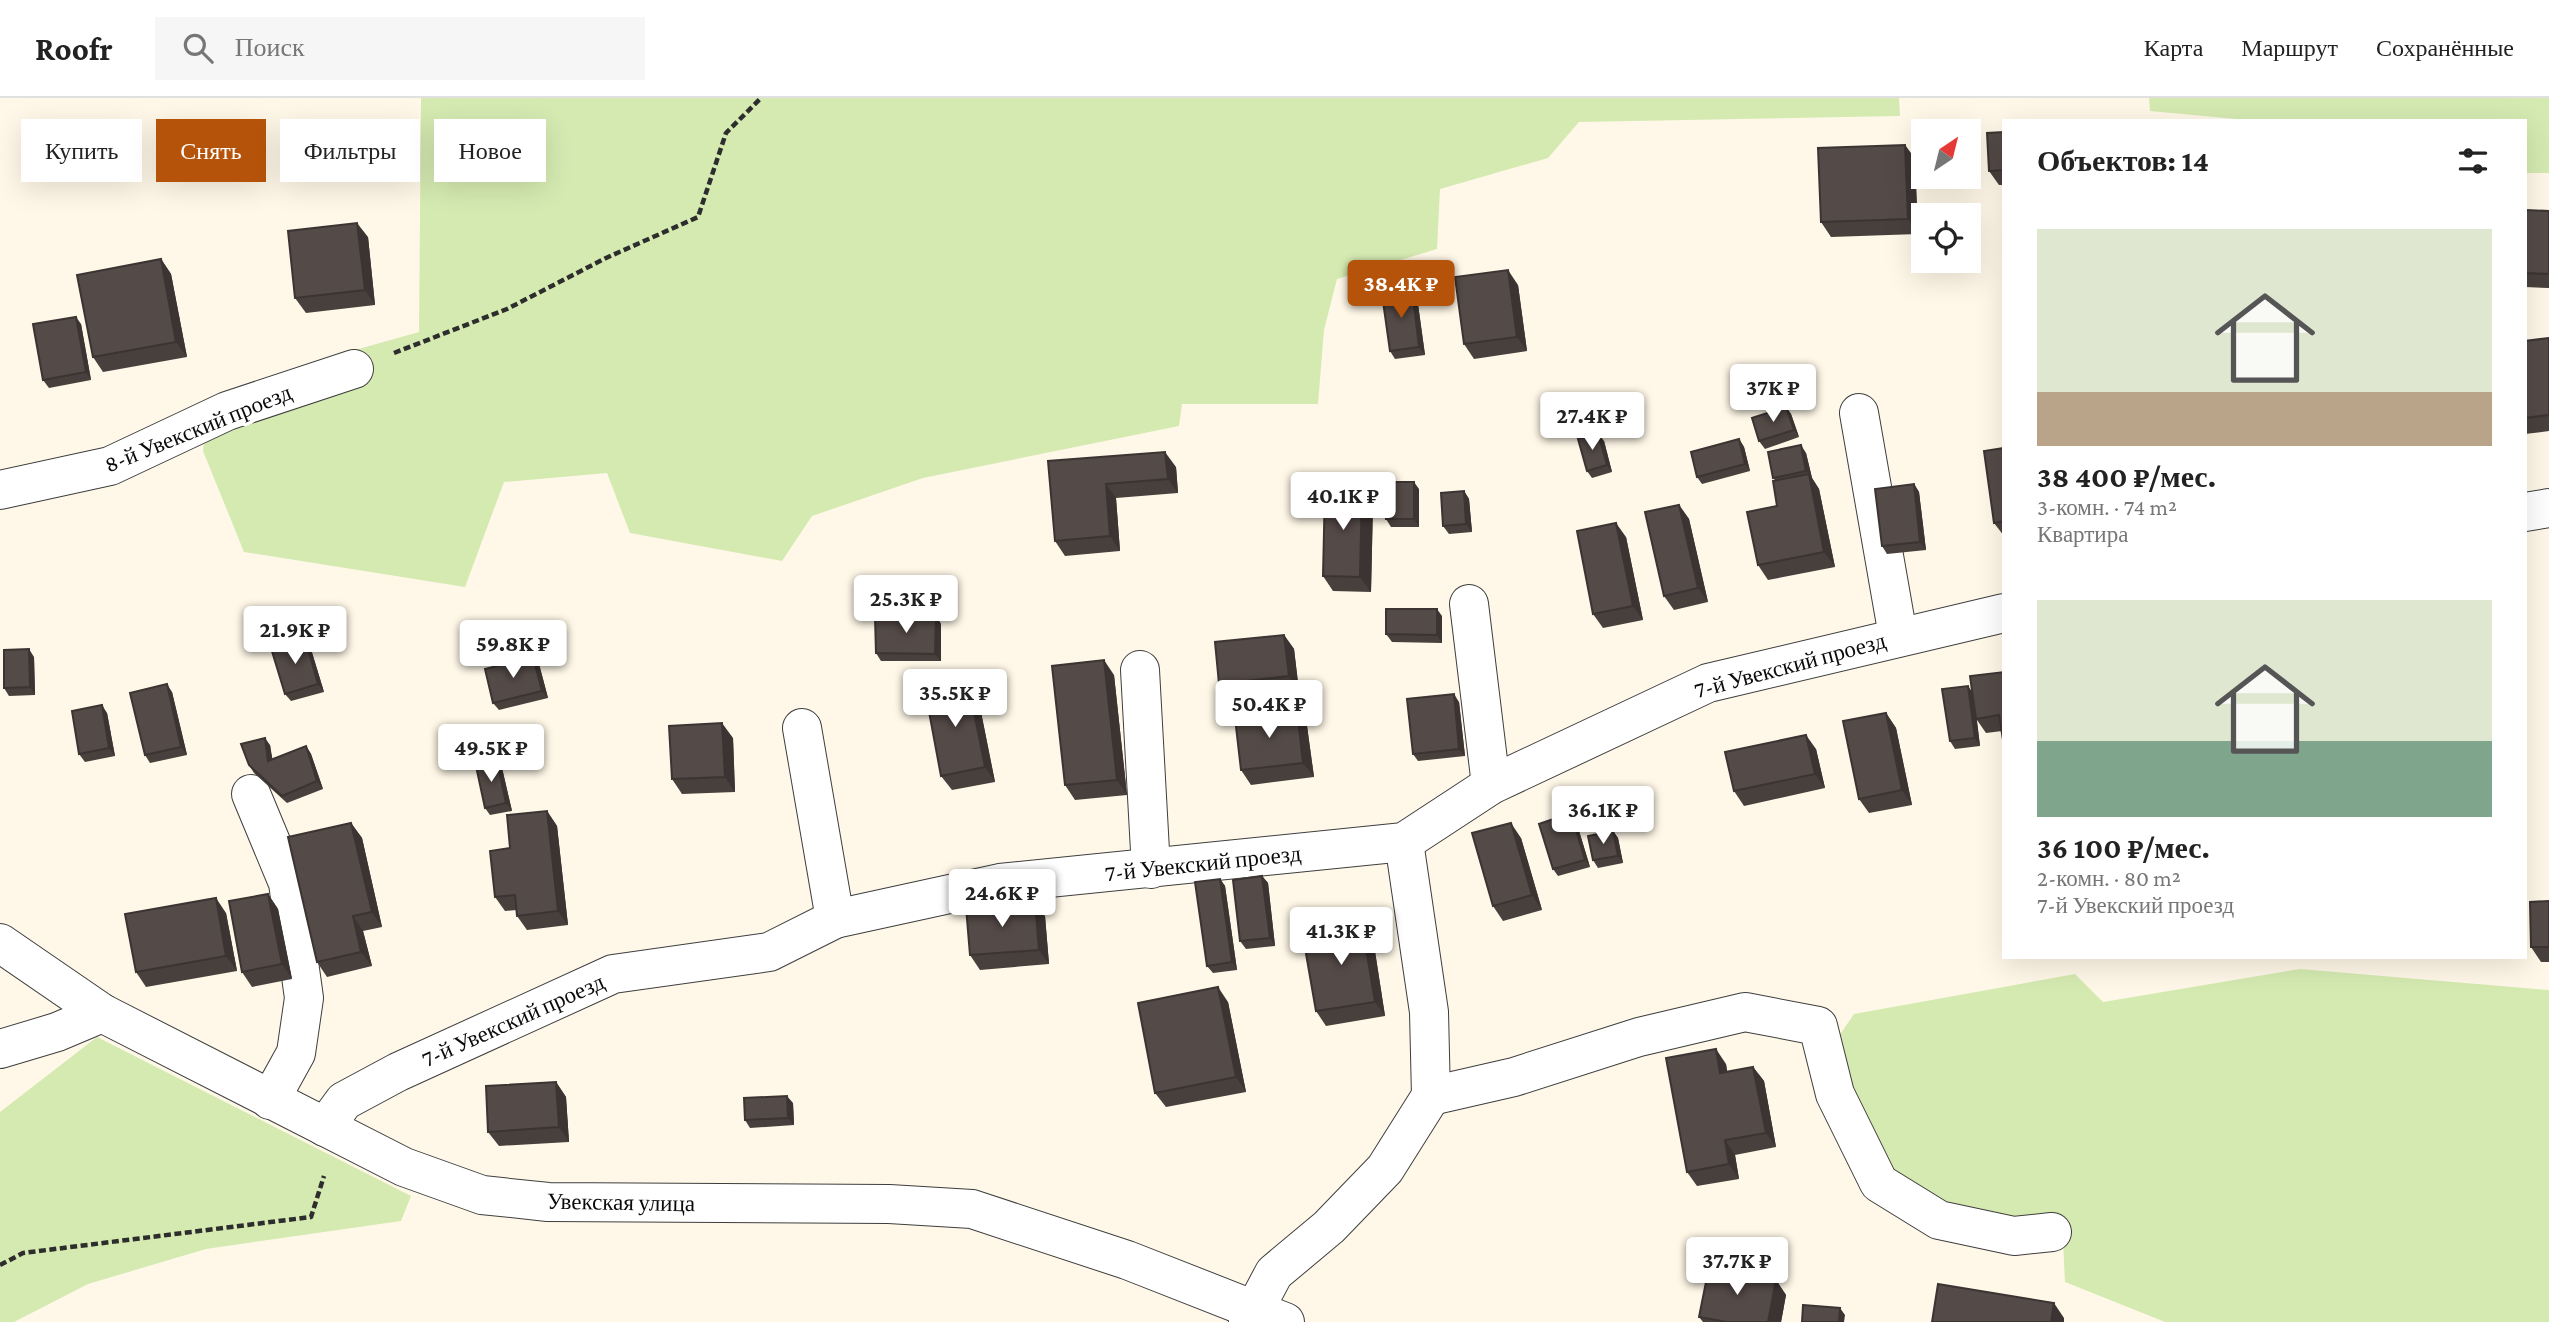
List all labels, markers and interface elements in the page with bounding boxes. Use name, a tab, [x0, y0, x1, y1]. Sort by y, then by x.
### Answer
search box	[155, 17, 645, 80]
icon: search	[179, 29, 217, 67]
text: Roofr	[35, 30, 113, 67]
text: Поиск	[235, 33, 305, 62]
text: Карта	[2144, 34, 2203, 61]
text: Маршрут	[2241, 34, 2338, 61]
text: Сохранённые	[2376, 34, 2514, 61]
chip: Купить	[21, 119, 142, 182]
chip: Снять	[156, 119, 266, 182]
chip: Фильтры	[280, 119, 420, 182]
chip: Новое	[434, 119, 546, 182]
north arrow	[1911, 119, 1981, 189]
map controls	[1911, 119, 1981, 273]
icon: filters	[2454, 142, 2492, 180]
text: Объектов: 14	[2037, 144, 2209, 177]
button: locate	[1911, 203, 1981, 273]
pin: 38.4K ₽	[1336, 260, 1466, 320]
text: 38.4K ₽	[1364, 270, 1438, 296]
icon: home	[2202, 275, 2328, 401]
pin: 37K ₽	[1724, 364, 1822, 424]
text: 37K ₽	[1746, 374, 1800, 400]
street label: 8-й Увекский проезд	[101, 378, 296, 477]
pin: 27.4K ₽	[1527, 392, 1657, 452]
text: 27.4K ₽	[1556, 402, 1628, 428]
text: 38 400 ₽/мес.	[2037, 460, 2216, 493]
pin: 40.1K ₽	[1278, 472, 1408, 532]
text: 40.1K ₽	[1307, 482, 1379, 508]
text: 3-комн. · 74 m²	[2037, 494, 2177, 520]
text: Квартира	[2037, 521, 2128, 547]
pin: 25.3K ₽	[841, 575, 971, 635]
text: 25.3K ₽	[870, 585, 942, 611]
pin: 21.9K ₽	[230, 606, 360, 666]
text: 21.9K ₽	[260, 616, 330, 642]
pin: 59.8K ₽	[448, 620, 578, 680]
street label: 7-й Увекский проезд	[1691, 627, 1889, 703]
text: 59.8K ₽	[476, 630, 550, 656]
icon: home	[2202, 646, 2328, 772]
pin: 35.5K ₽	[890, 670, 1020, 729]
text: 35.5K ₽	[919, 679, 991, 705]
pin: 50.4K ₽	[1204, 680, 1334, 740]
text: 50.4K ₽	[1231, 690, 1307, 716]
pin: 49.5K ₽	[426, 724, 556, 784]
text: 49.5K ₽	[454, 734, 528, 760]
pin: 36.1K ₽	[1538, 786, 1668, 846]
text: 36.1K ₽	[1568, 796, 1638, 822]
text: 36 100 ₽/мес.	[2037, 831, 2210, 864]
street label: 7-й Увекский проезд	[1104, 840, 1303, 886]
text: 2-комн. · 80 m²	[2037, 865, 2181, 891]
pin: 24.6K ₽	[937, 870, 1067, 929]
text: 24.6K ₽	[965, 879, 1039, 905]
text: 7-й Увекский проезд	[2037, 892, 2234, 918]
pin: 41.3K ₽	[1276, 908, 1406, 967]
text: 41.3K ₽	[1306, 917, 1376, 943]
street label: 7-й Увекский проезд	[418, 968, 609, 1072]
street label: Увекская улица	[547, 1188, 695, 1216]
pin: 37.7K ₽	[1672, 1238, 1802, 1297]
text: 37.7K ₽	[1702, 1247, 1772, 1273]

